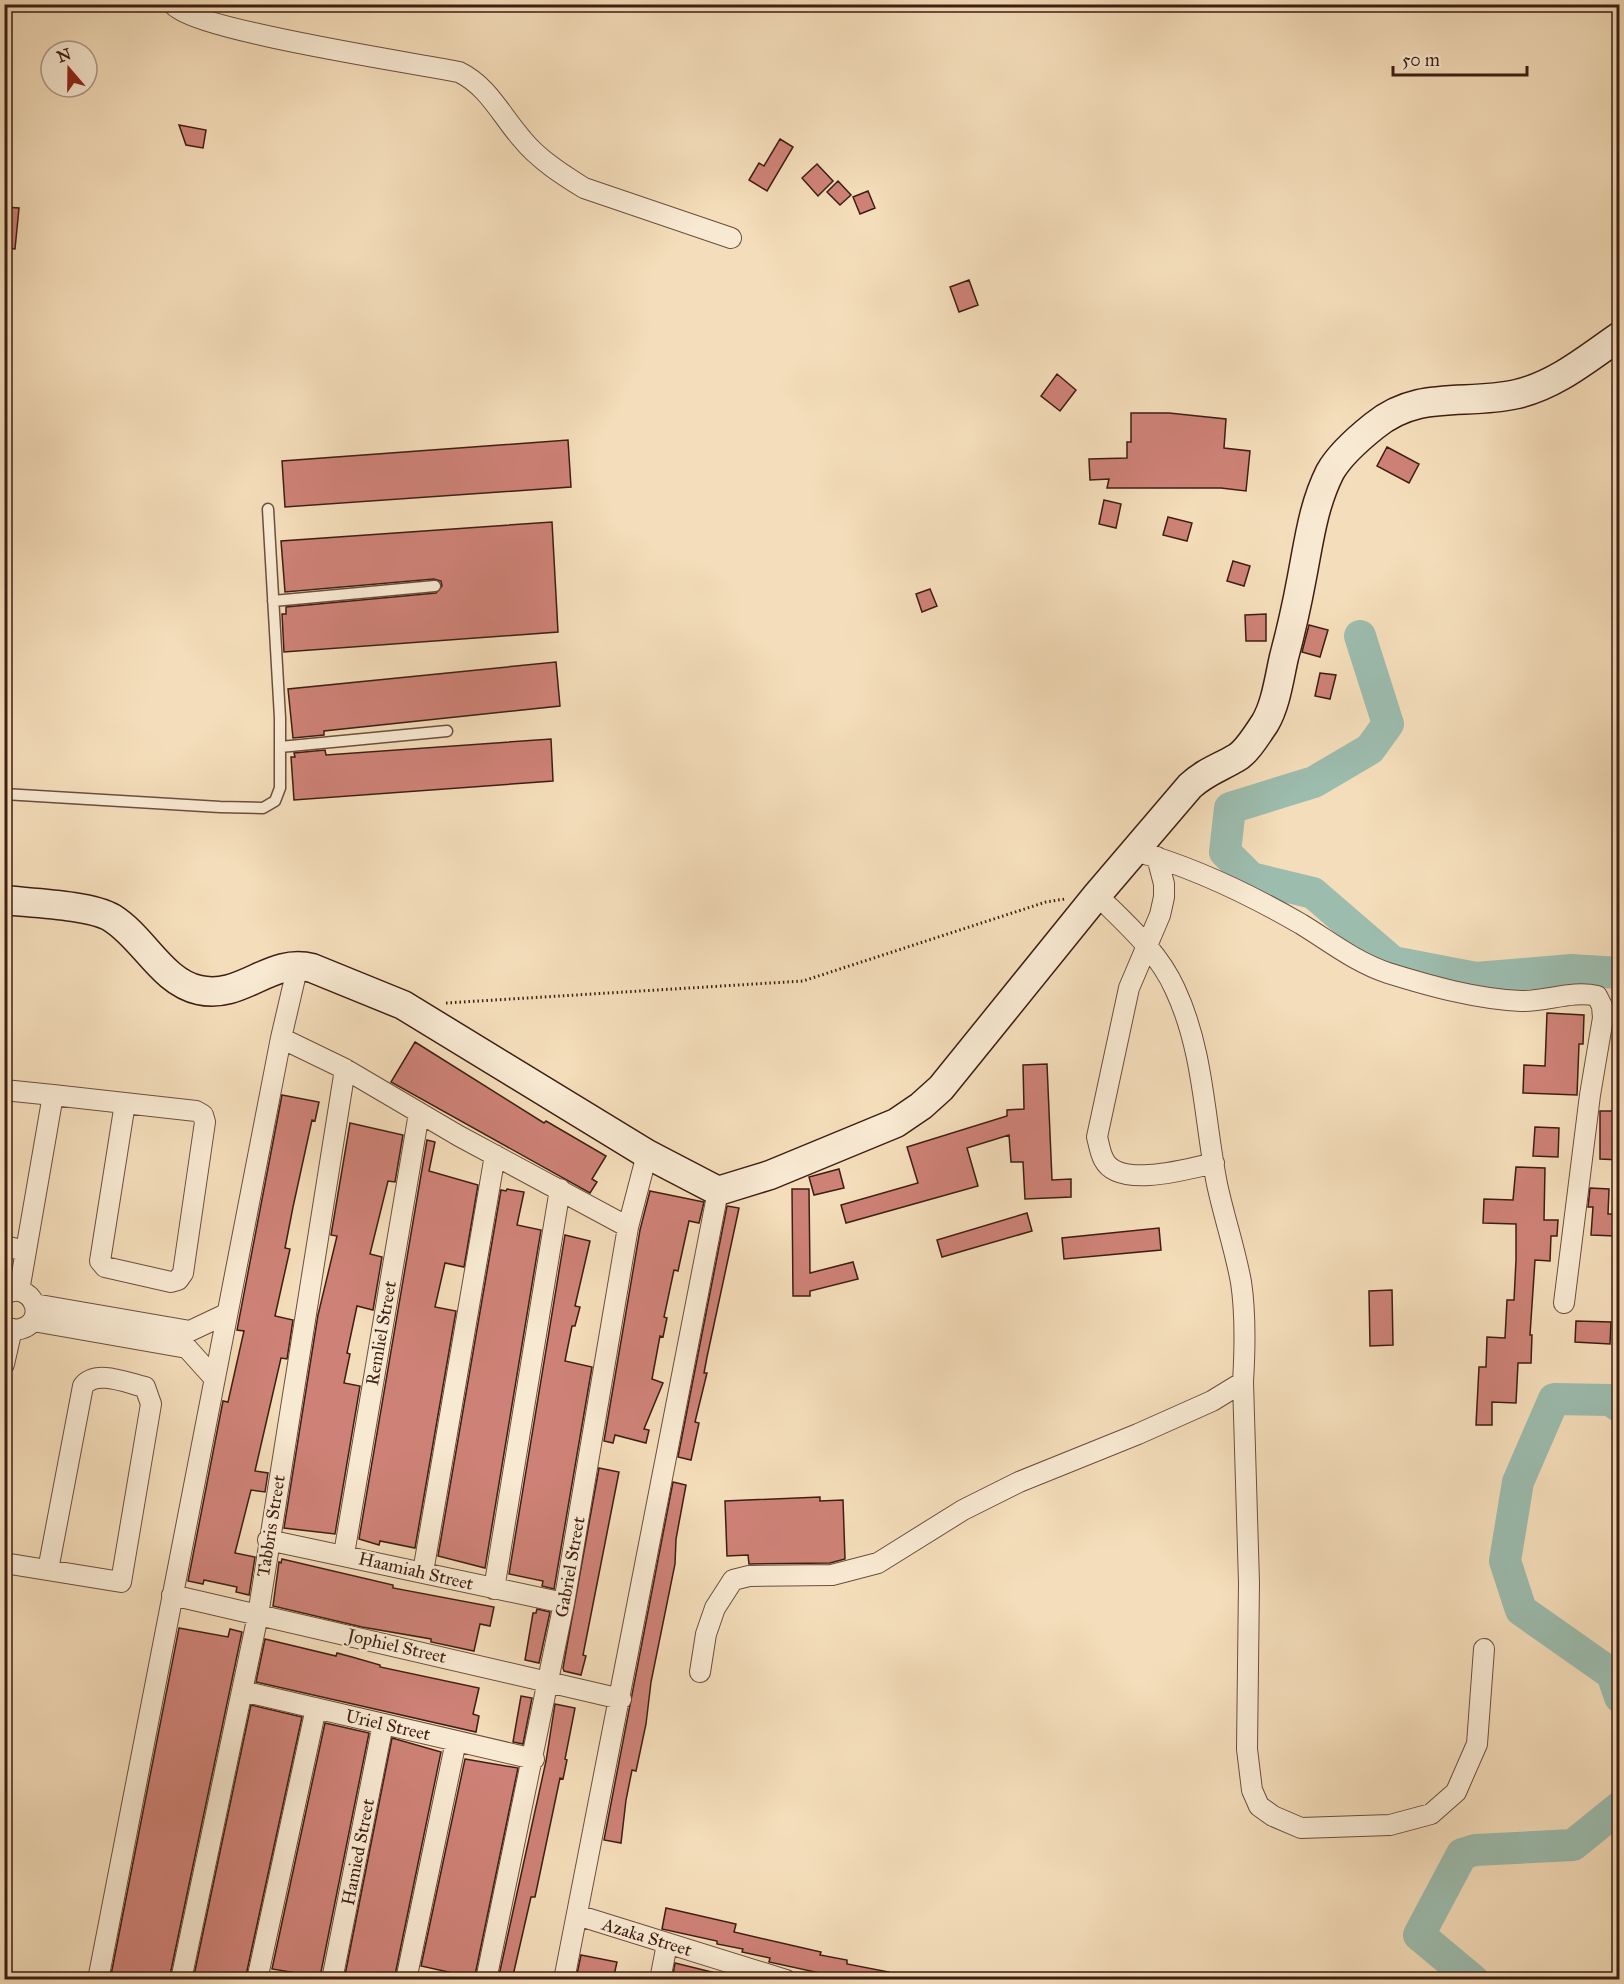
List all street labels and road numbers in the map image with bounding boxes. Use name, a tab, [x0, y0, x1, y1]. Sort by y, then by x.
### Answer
street label: Remliel Street	[361, 1278, 401, 1387]
street label: Tabbris Street	[252, 1473, 290, 1579]
street label: Gabriel Street	[550, 1514, 590, 1619]
street label: Haamiah Street	[356, 1547, 476, 1595]
street label: Jophiel Street	[343, 1623, 449, 1669]
street label: Uriel Street	[343, 1705, 433, 1746]
street label: Hamied Street	[337, 1796, 379, 1907]
street label: Azaka Street	[599, 1913, 695, 1961]

